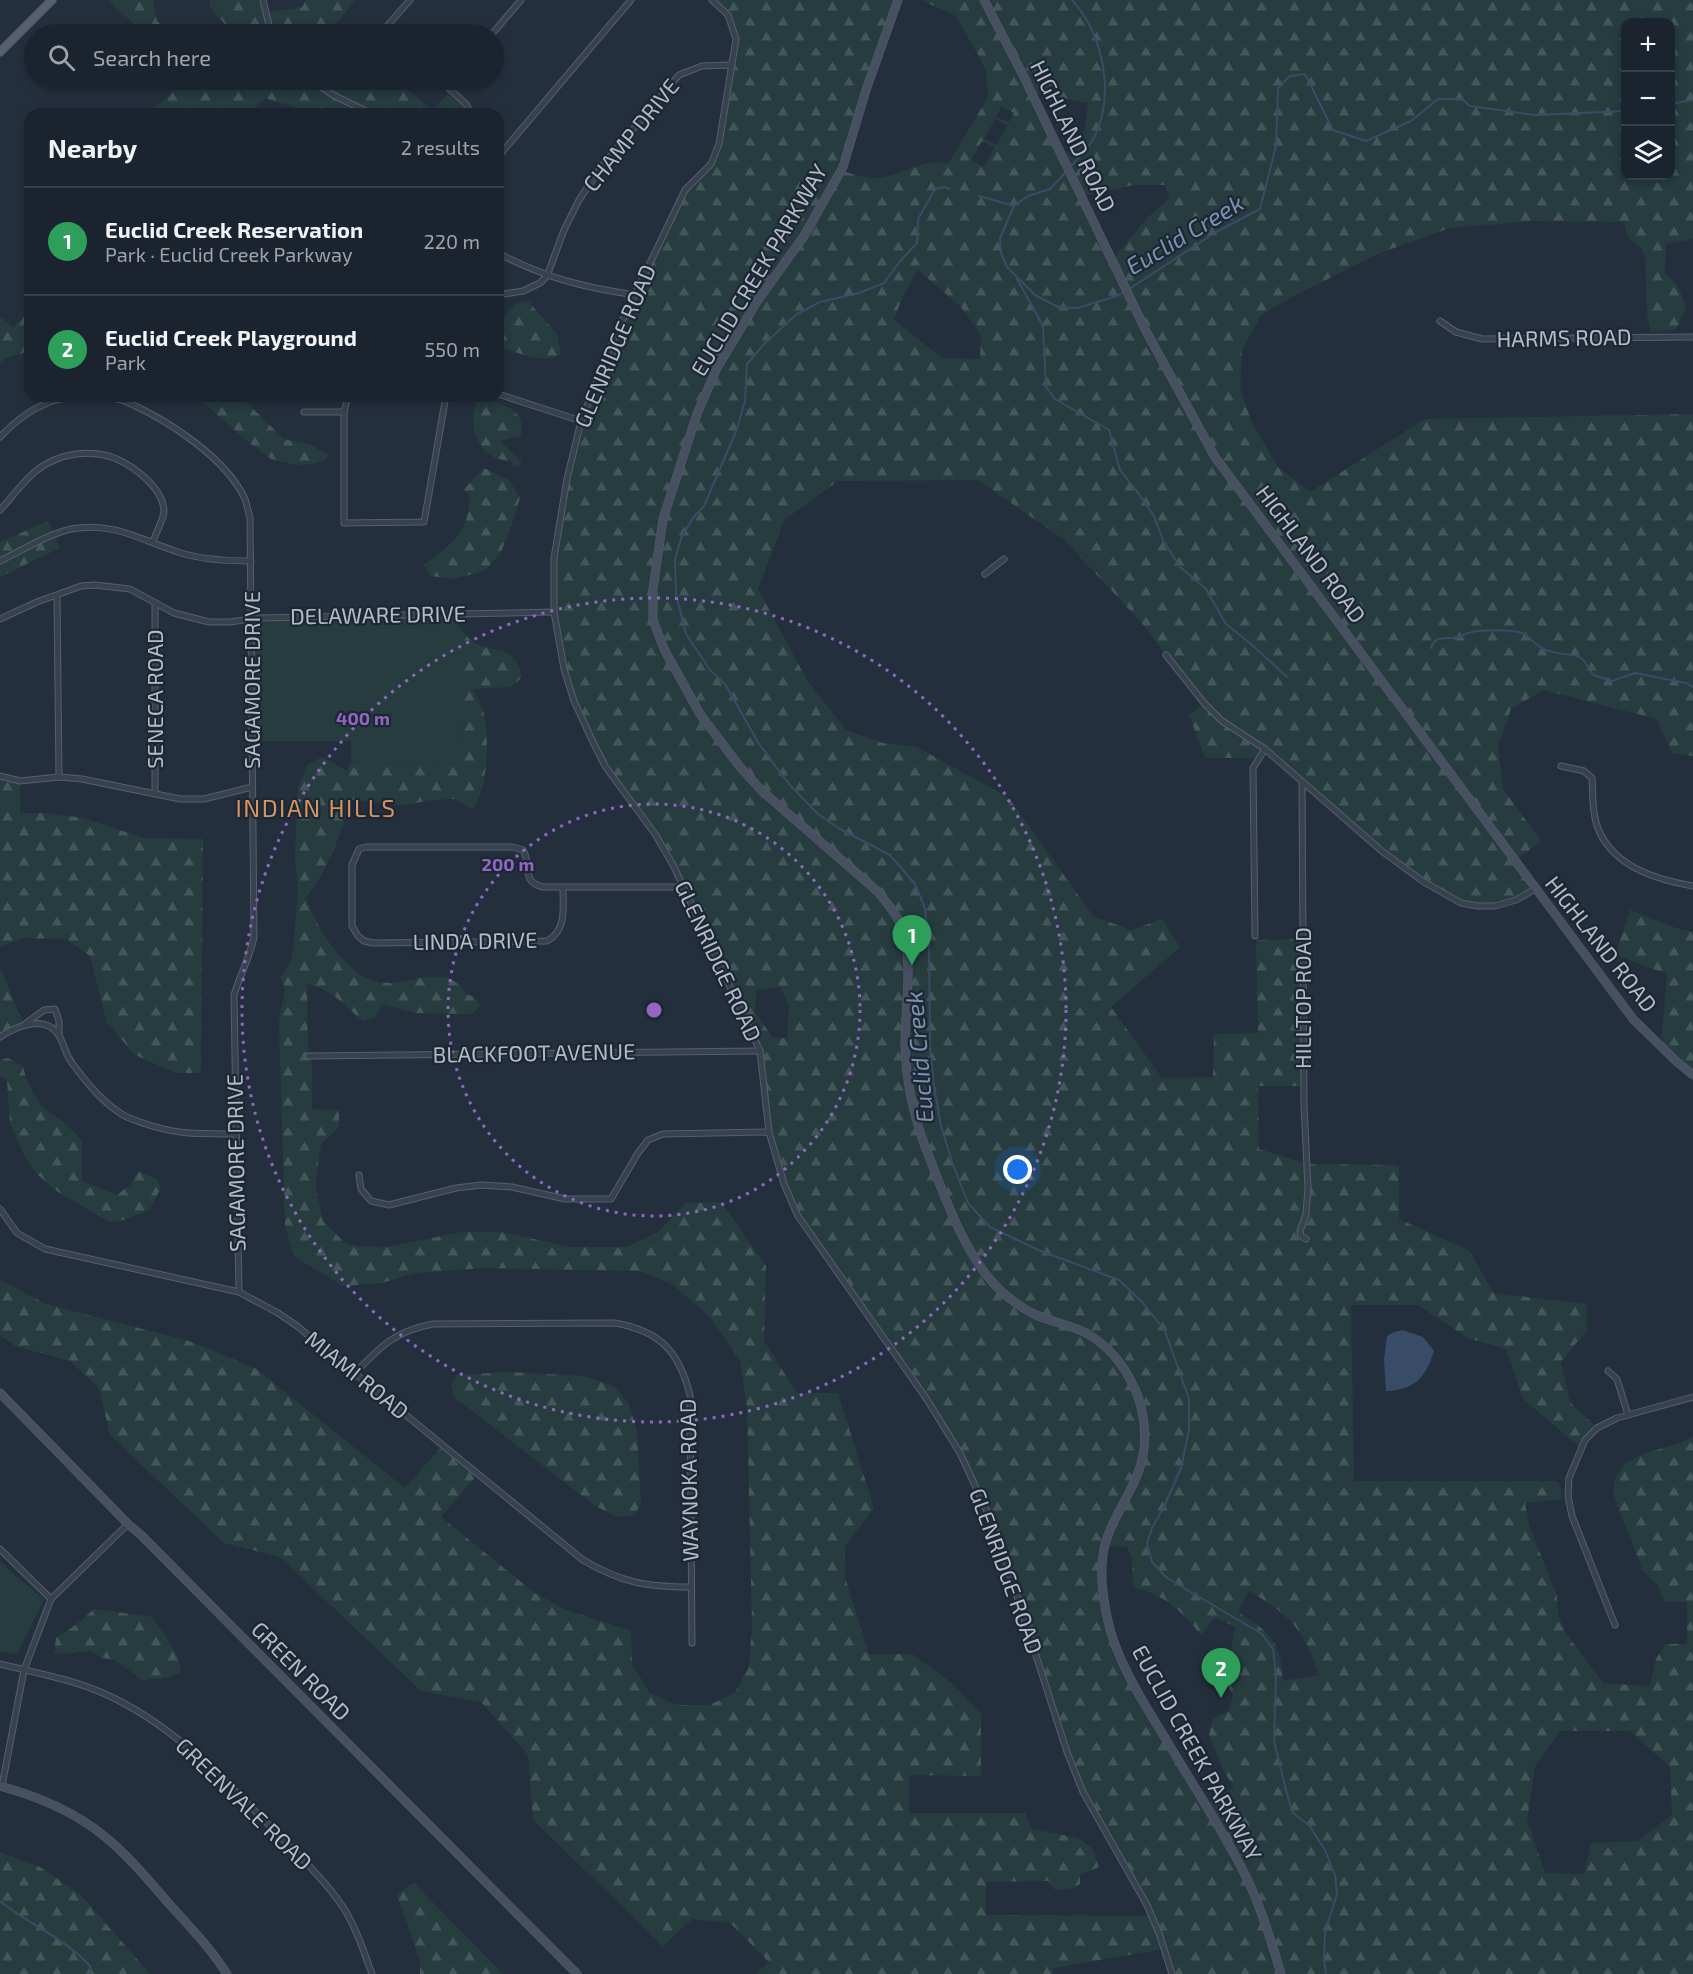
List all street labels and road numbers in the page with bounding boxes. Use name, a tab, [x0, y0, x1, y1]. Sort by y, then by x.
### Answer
street label: HIGHLAND ROAD	[1026, 55, 1122, 216]
street label: CHAMP DRIVE	[577, 73, 684, 196]
street label: EUCLID CREEK PARKWAY	[685, 158, 832, 380]
street label: GLENRIDGE ROAD	[568, 260, 660, 431]
street label: HARMS ROAD	[1496, 323, 1632, 351]
street label: HIGHLAND ROAD	[1252, 479, 1372, 627]
street label: SAGAMORE DRIVE	[238, 591, 264, 769]
street label: DELAWARE DRIVE	[290, 599, 466, 629]
street label: SENECA ROAD	[141, 629, 167, 769]
street label: HIGHLAND ROAD	[1541, 870, 1663, 1017]
street label: GLENRIDGE ROAD	[670, 876, 768, 1045]
street label: LINDA DRIVE	[412, 926, 538, 954]
street label: HILLTOP ROAD	[1289, 927, 1315, 1069]
street label: BLACKFOOT AVENUE	[432, 1037, 636, 1067]
street label: SAGAMORE DRIVE	[220, 1074, 250, 1252]
street label: MIAMI ROAD	[301, 1325, 414, 1424]
street label: WAYNOKA ROAD	[674, 1398, 702, 1562]
street label: GLENRIDGE ROAD	[965, 1484, 1049, 1657]
street label: GREEN ROAD	[247, 1616, 356, 1725]
street label: EUCLID CREEK PARKWAY	[1128, 1640, 1268, 1865]
street label: GREENVALE ROAD	[171, 1732, 318, 1875]

